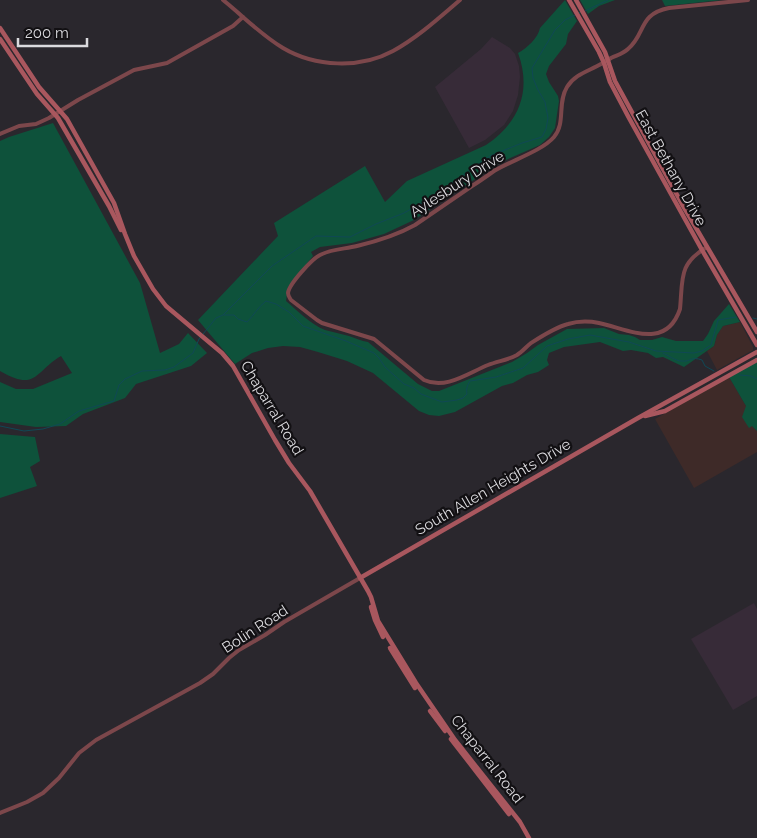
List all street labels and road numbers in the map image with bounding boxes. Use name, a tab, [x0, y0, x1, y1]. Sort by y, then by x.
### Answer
street label: East Bethany Drive	[632, 107, 710, 229]
street label: Aylesbury Drive	[407, 147, 508, 221]
street label: Chaparral Road	[237, 358, 307, 458]
street label: South Allen Heights Drive	[412, 435, 574, 539]
street label: Bolin Road	[219, 601, 291, 657]
street label: Chaparral Road	[447, 711, 527, 807]

